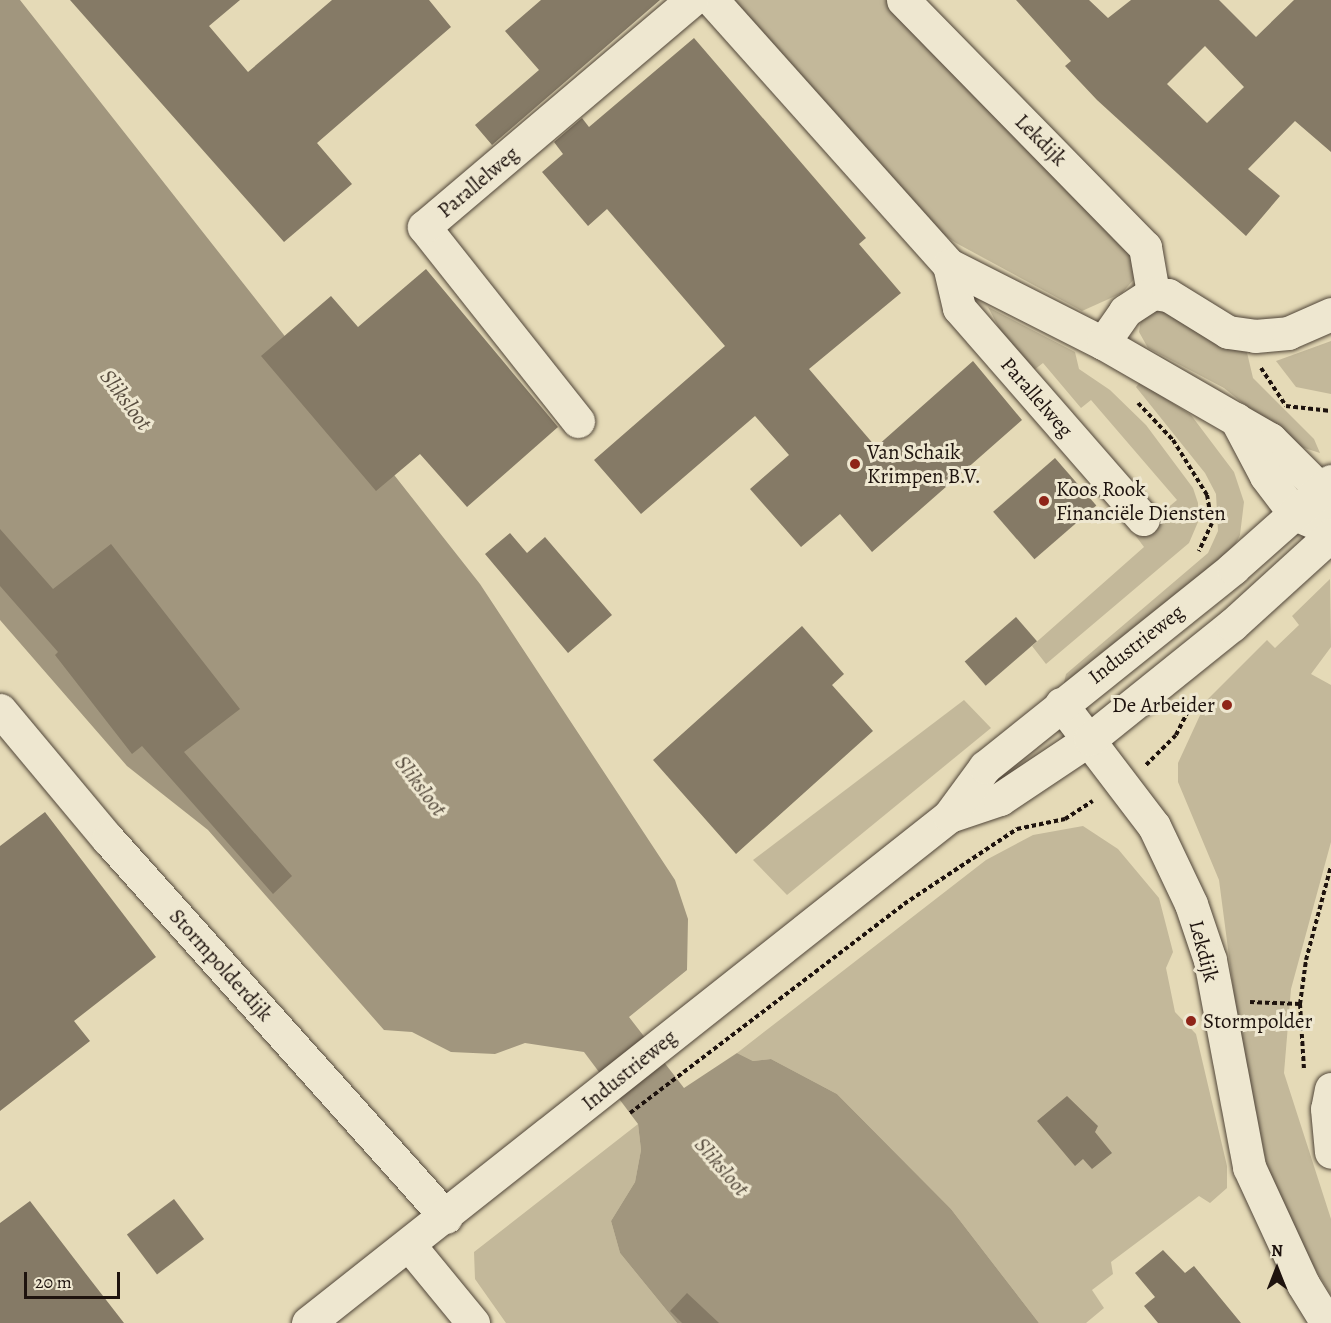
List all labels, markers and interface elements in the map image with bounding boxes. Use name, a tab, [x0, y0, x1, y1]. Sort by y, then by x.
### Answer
street label: Lekdijk	[1010, 109, 1072, 171]
street label: Parallelweg	[433, 141, 523, 223]
street label: Parallelweg	[995, 352, 1079, 442]
water label: Sliksloot	[94, 364, 156, 436]
place label: Van Schaik Krimpen B.V.	[867, 439, 981, 489]
marker: Van Schaik Krimpen B.V.	[848, 457, 862, 471]
place label: Koos Rook Financiële Diensten	[1056, 476, 1226, 526]
marker: Koos Rook Financiële Diensten	[1037, 494, 1051, 508]
street label: Industrieweg	[1083, 599, 1189, 689]
place label: De Arbeider	[1112, 692, 1215, 718]
marker: De Arbeider	[1220, 698, 1234, 712]
water label: Sliksloot	[389, 750, 451, 822]
street label: Stormpolderdijk	[164, 904, 278, 1026]
street label: Lekdijk	[1184, 917, 1224, 985]
place label: Stormpolder	[1203, 1008, 1312, 1034]
marker: Stormpolder	[1184, 1014, 1198, 1028]
street label: Industrieweg	[577, 1024, 681, 1116]
water label: Sliksloot	[688, 1132, 754, 1202]
north arrow	[1247, 1239, 1307, 1299]
text: N	[1271, 1240, 1283, 1262]
scale bar	[27, 1260, 123, 1298]
text: 20 m	[35, 1270, 72, 1294]

